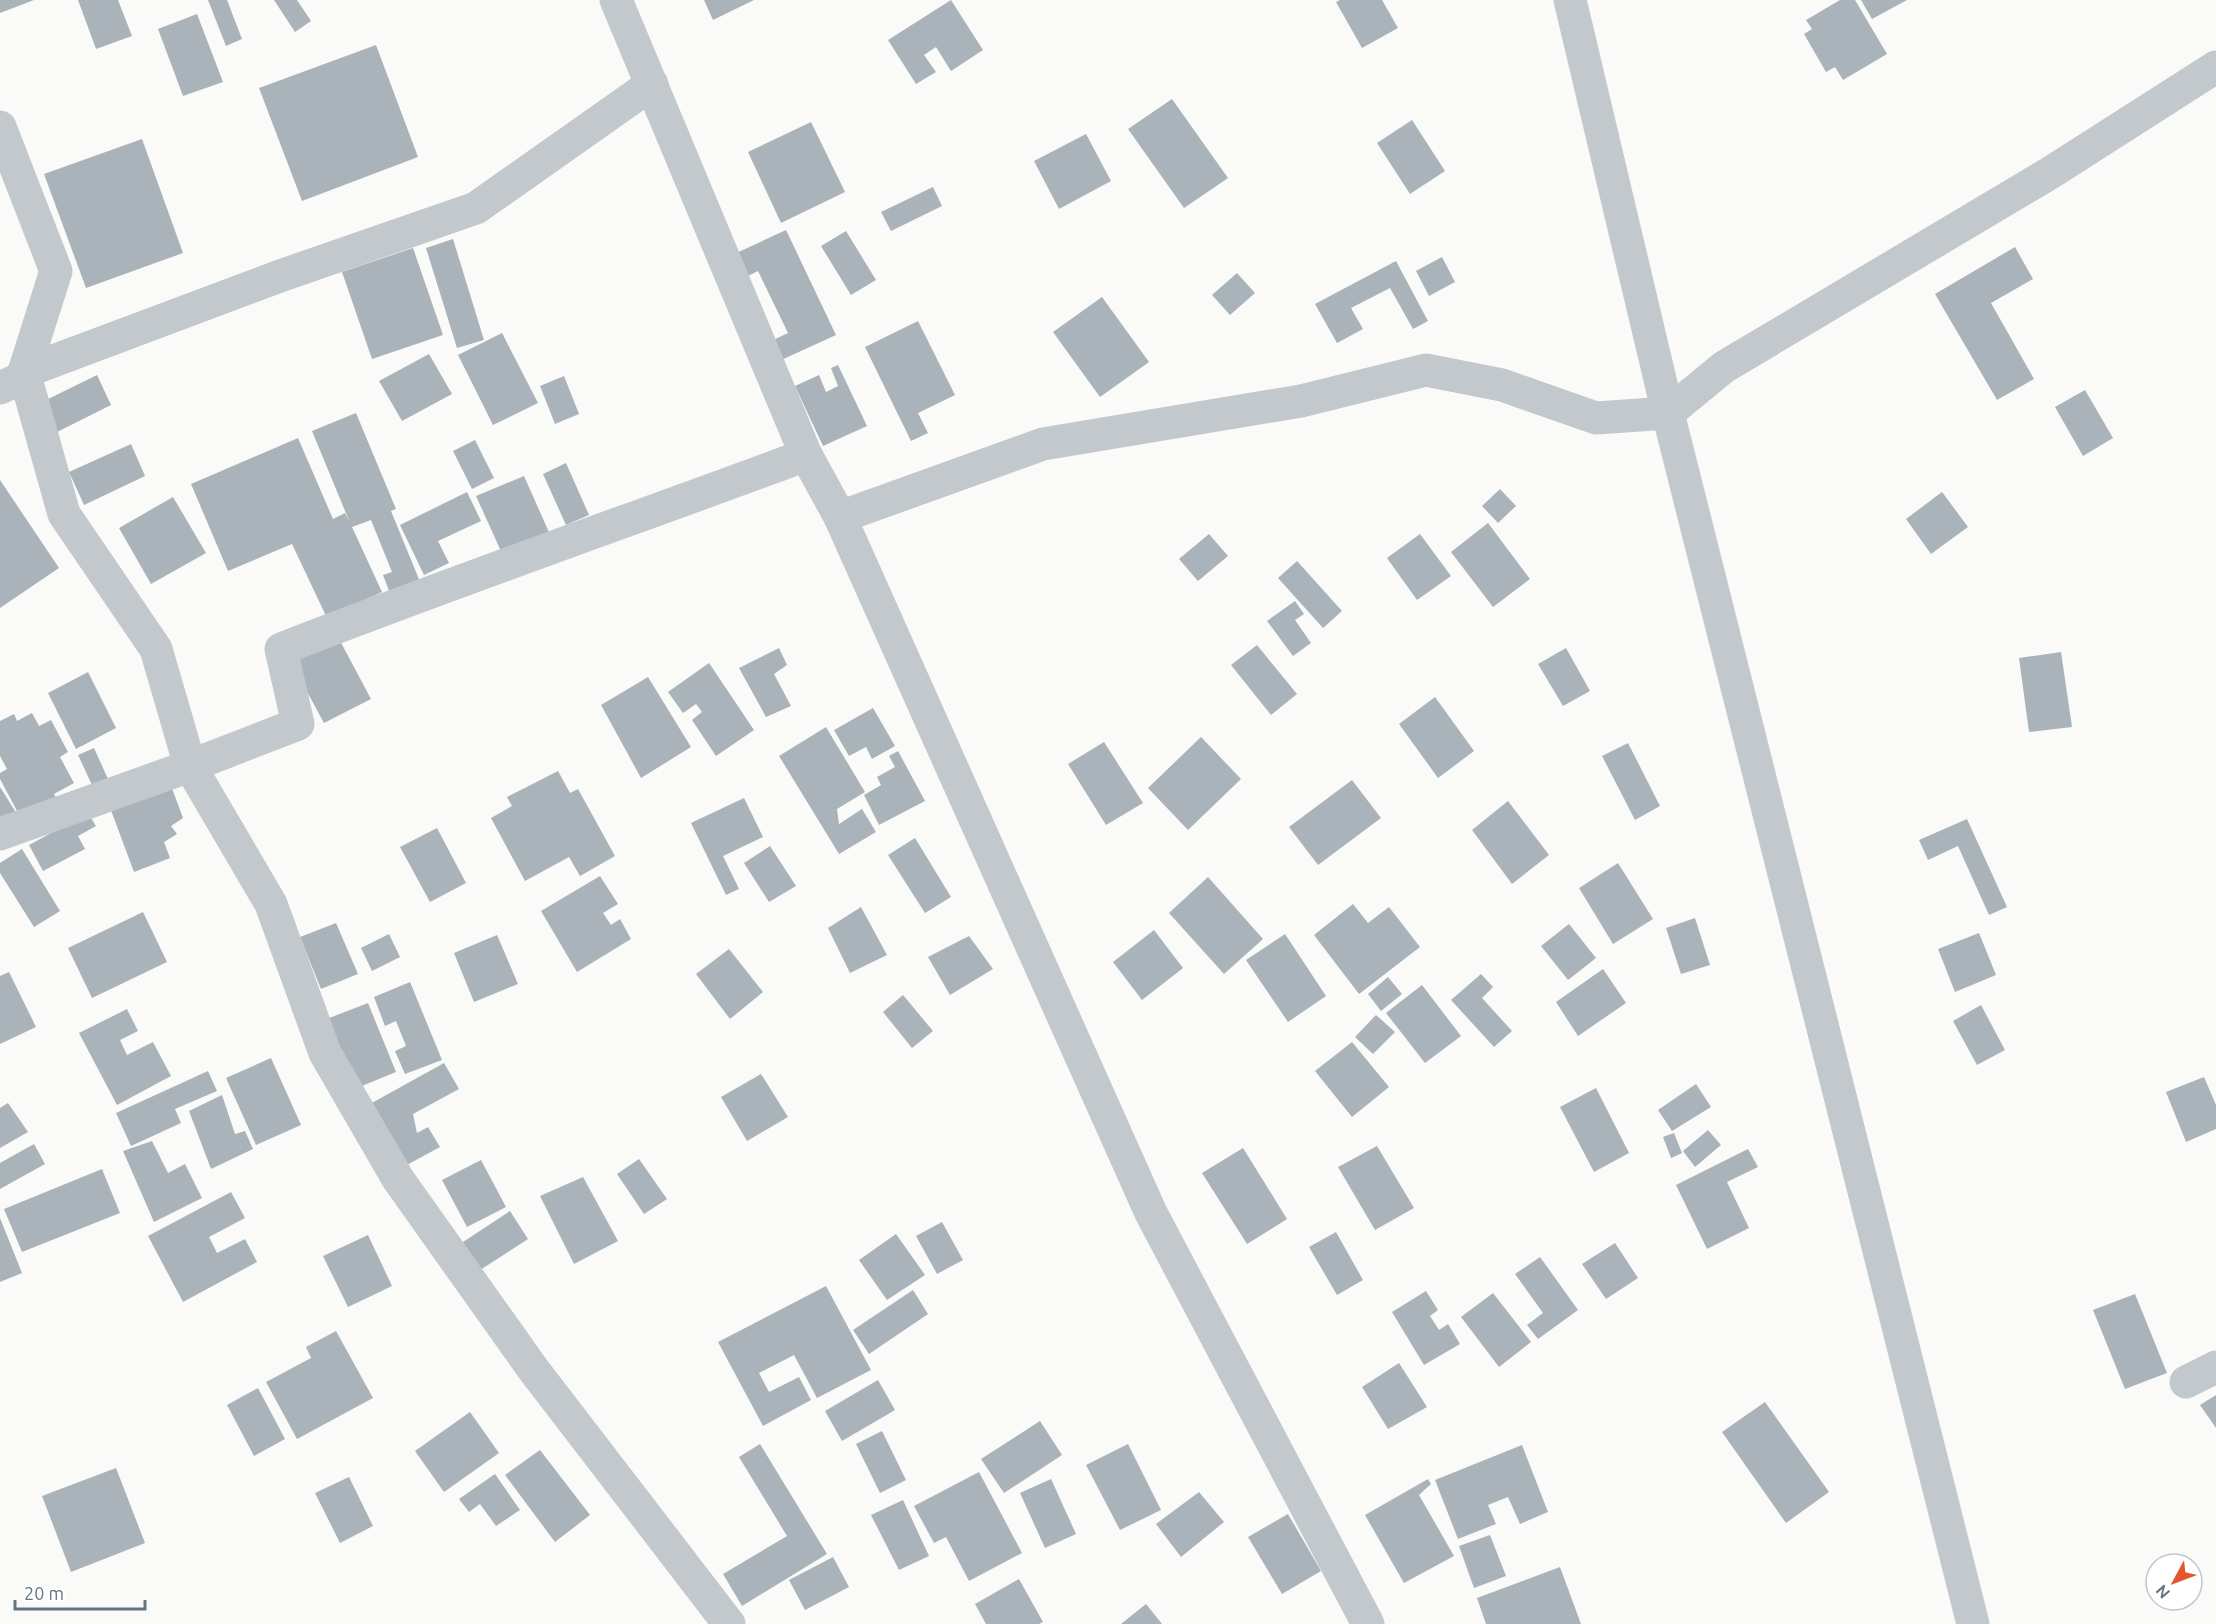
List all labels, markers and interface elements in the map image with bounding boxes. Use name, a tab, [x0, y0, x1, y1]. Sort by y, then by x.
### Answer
north arrow	[2144, 1552, 2204, 1612]
scale bar	[15, 1573, 146, 1611]
text: N	[2152, 1581, 2173, 1602]
text: 20 m	[24, 1583, 64, 1603]

